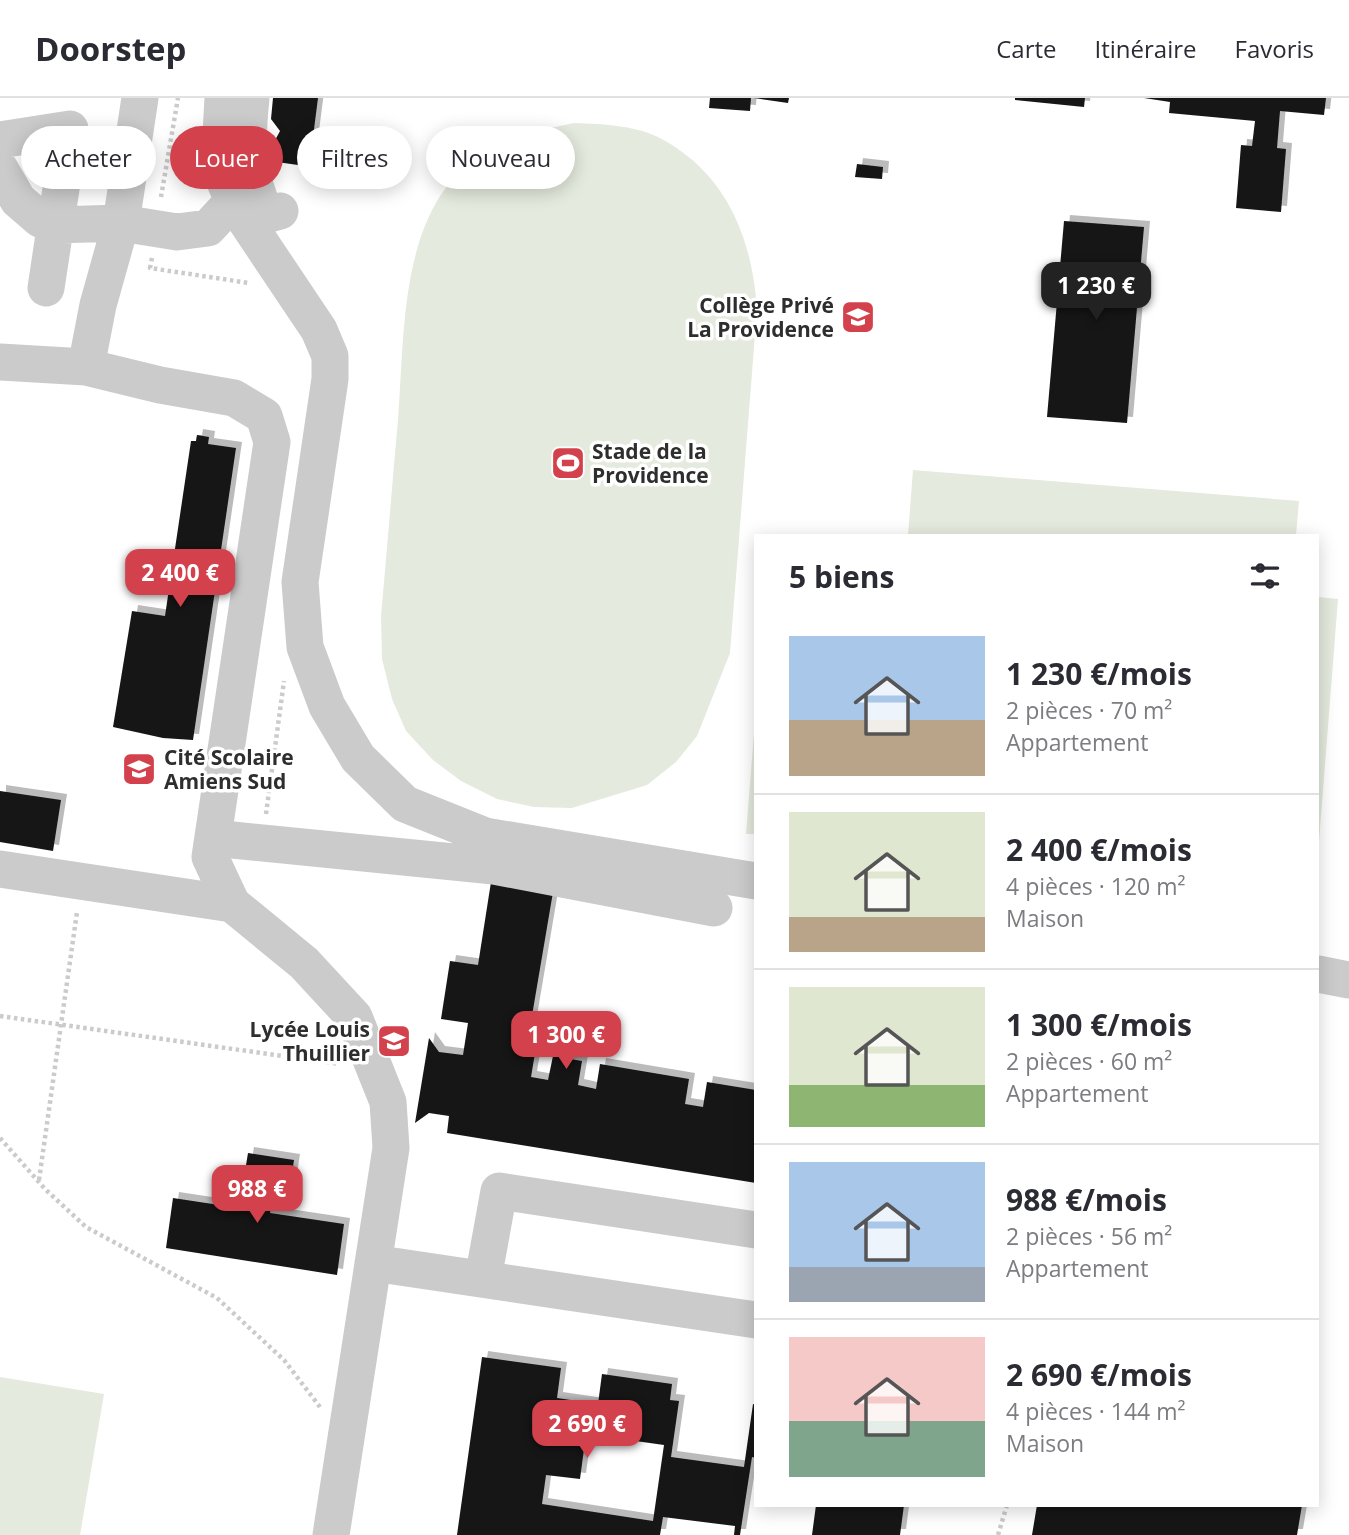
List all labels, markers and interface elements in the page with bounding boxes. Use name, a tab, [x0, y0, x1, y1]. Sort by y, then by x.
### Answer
text: Doorstep	[35, 26, 186, 71]
text: Carte	[996, 32, 1057, 65]
text: Itinéraire	[1095, 32, 1197, 65]
text: Favoris	[1235, 32, 1314, 65]
chip: Acheter	[21, 126, 156, 189]
chip: Louer	[170, 126, 283, 189]
chip: Filtres	[297, 126, 412, 189]
chip: Nouveau	[426, 126, 575, 189]
pin: 1 230 €	[1031, 262, 1161, 322]
text: 1 230 €	[1057, 269, 1135, 301]
place label: Collège Privé La Providence	[687, 291, 834, 343]
school or university icon: Collège Privé La Providence	[839, 298, 877, 336]
place label: Stade de la Providence	[592, 437, 709, 489]
sports icon: Stade de la Providence	[549, 444, 587, 482]
pin: 2 400 €	[115, 550, 245, 609]
text: 2 400 €	[141, 556, 219, 588]
text: 5 biens	[789, 556, 894, 597]
icon: filters	[1246, 557, 1284, 595]
text: 1 230 €/mois	[1006, 653, 1192, 694]
icon: home	[845, 664, 929, 748]
text: 2 pièces · 70 m²	[1006, 694, 1172, 726]
text: Appartement	[1006, 726, 1149, 758]
place label: Cité Scolaire Amiens Sud	[164, 743, 294, 795]
school or university icon: Cité Scolaire Amiens Sud	[120, 750, 158, 788]
text: 2 400 €/mois	[1006, 829, 1192, 870]
icon: home	[845, 840, 929, 924]
text: 4 pièces · 120 m²	[1006, 870, 1186, 902]
text: Maison	[1006, 902, 1084, 934]
text: 1 300 €/mois	[1006, 1004, 1192, 1045]
pin: 1 300 €	[501, 1012, 631, 1071]
place label: Lycée Louis Thuillier	[250, 1015, 370, 1067]
icon: home	[845, 1015, 929, 1099]
text: 1 300 €	[527, 1018, 605, 1050]
school or university icon: Lycée Louis Thuillier	[375, 1022, 413, 1060]
text: 2 pièces · 60 m²	[1006, 1045, 1172, 1077]
text: Appartement	[1006, 1077, 1149, 1109]
pin: 988 €	[208, 1166, 306, 1225]
text: 988 €	[228, 1172, 286, 1204]
text: 988 €/mois	[1006, 1179, 1167, 1220]
icon: home	[845, 1190, 929, 1274]
text: 2 pièces · 56 m²	[1006, 1220, 1172, 1252]
text: Appartement	[1006, 1252, 1149, 1284]
text: 2 690 €/mois	[1006, 1354, 1192, 1395]
icon: home	[845, 1365, 929, 1449]
text: 4 pièces · 144 m²	[1006, 1395, 1186, 1427]
pin: 2 690 €	[522, 1400, 652, 1460]
text: 2 690 €	[548, 1407, 626, 1439]
text: Maison	[1006, 1427, 1084, 1459]

